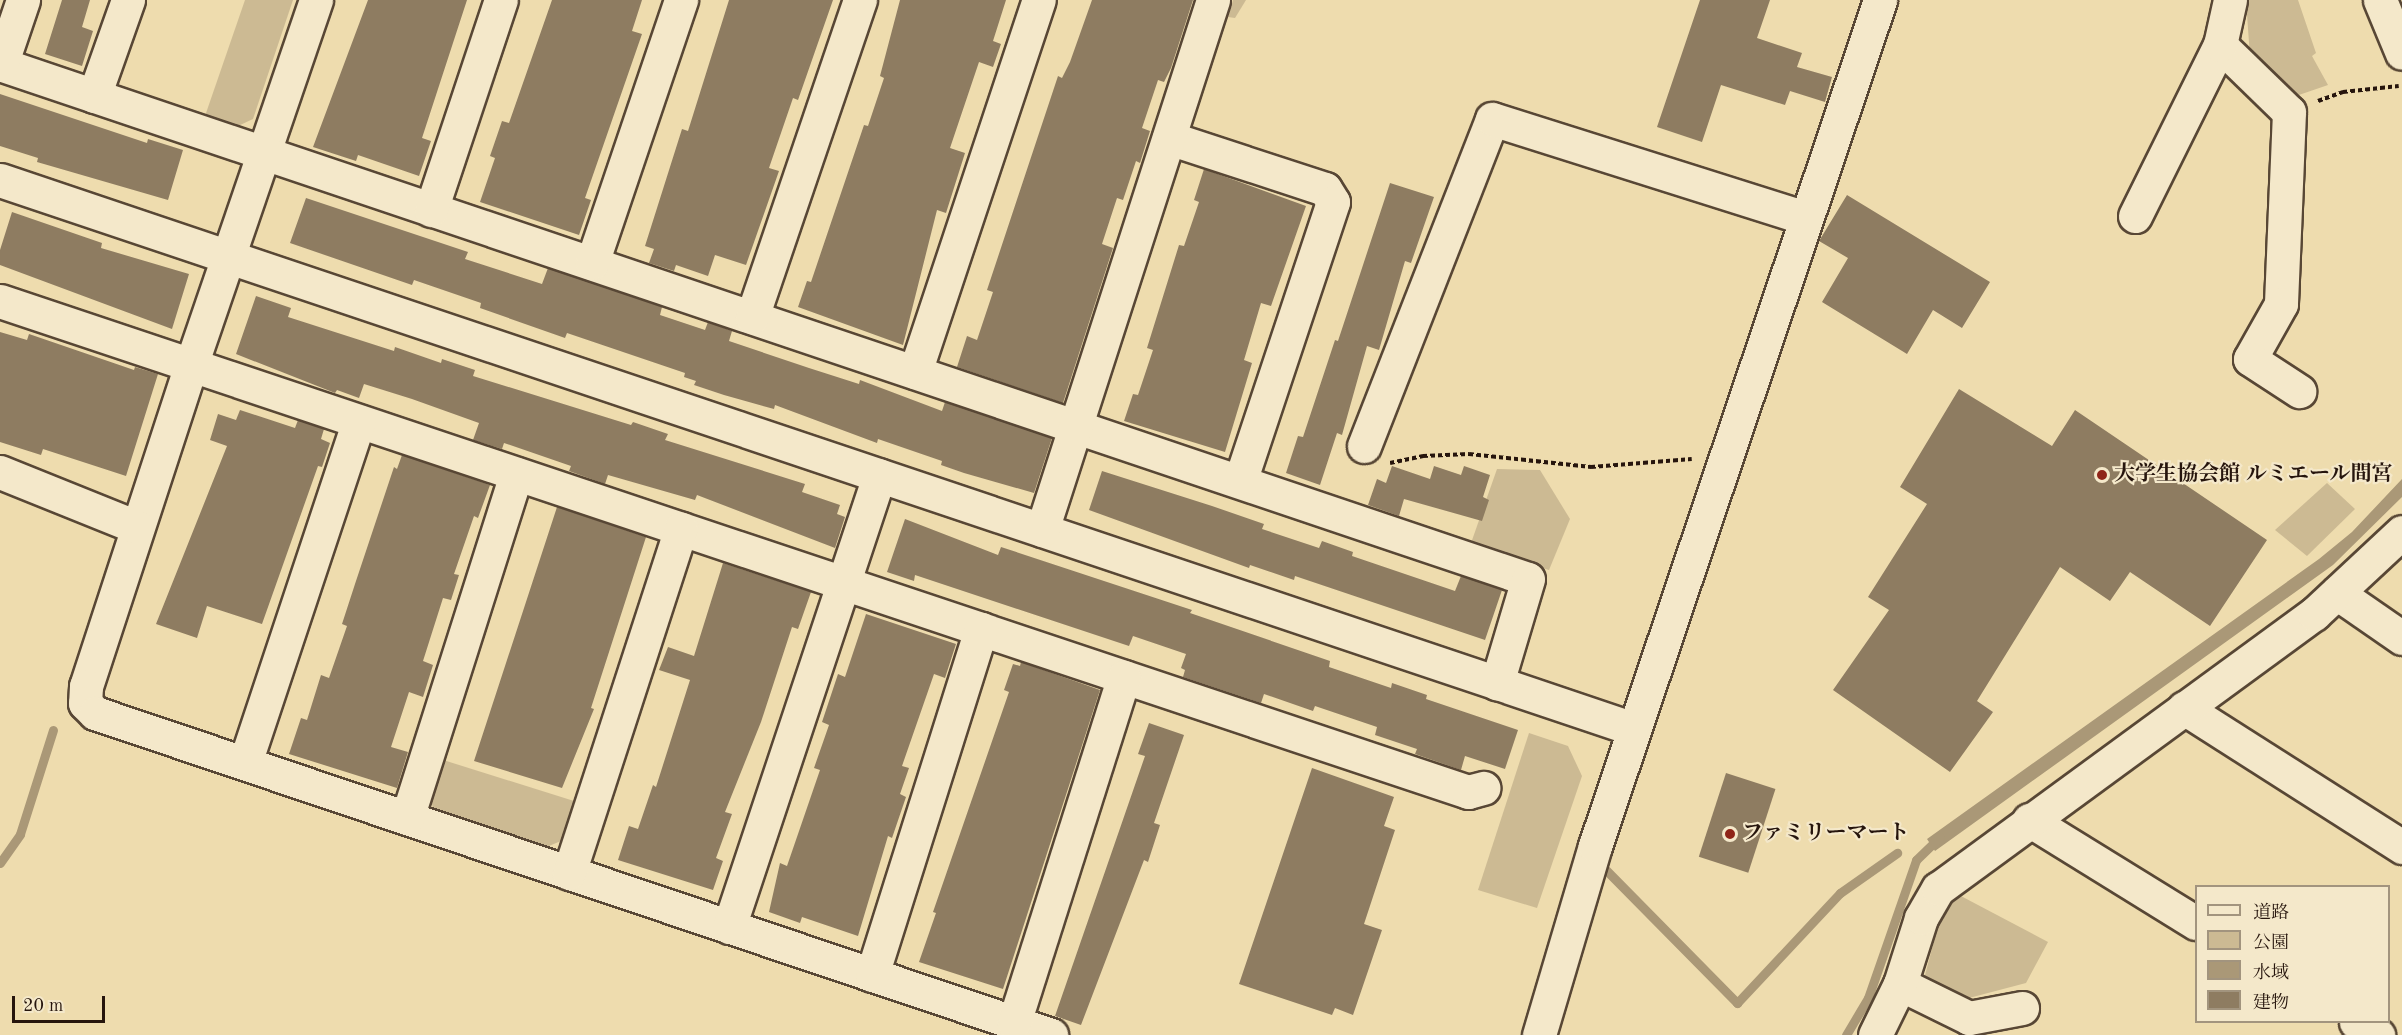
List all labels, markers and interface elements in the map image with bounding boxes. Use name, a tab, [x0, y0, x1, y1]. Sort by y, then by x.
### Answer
place label: 大学生協会館 ルミエール間宮	[2114, 462, 2393, 488]
marker: 大学生協会館 ルミエール間宮	[2095, 468, 2109, 482]
place label: ファミリーマート	[1742, 821, 1910, 847]
marker: ファミリーマート	[1723, 827, 1737, 841]
legend	[2195, 885, 2390, 1023]
text: 道路	[2253, 904, 2289, 922]
text: 公園	[2253, 934, 2289, 952]
text: 水域	[2253, 964, 2289, 982]
scale bar	[15, 984, 108, 1022]
text: 建物	[2253, 994, 2289, 1012]
text: 20 m	[23, 997, 63, 1015]

